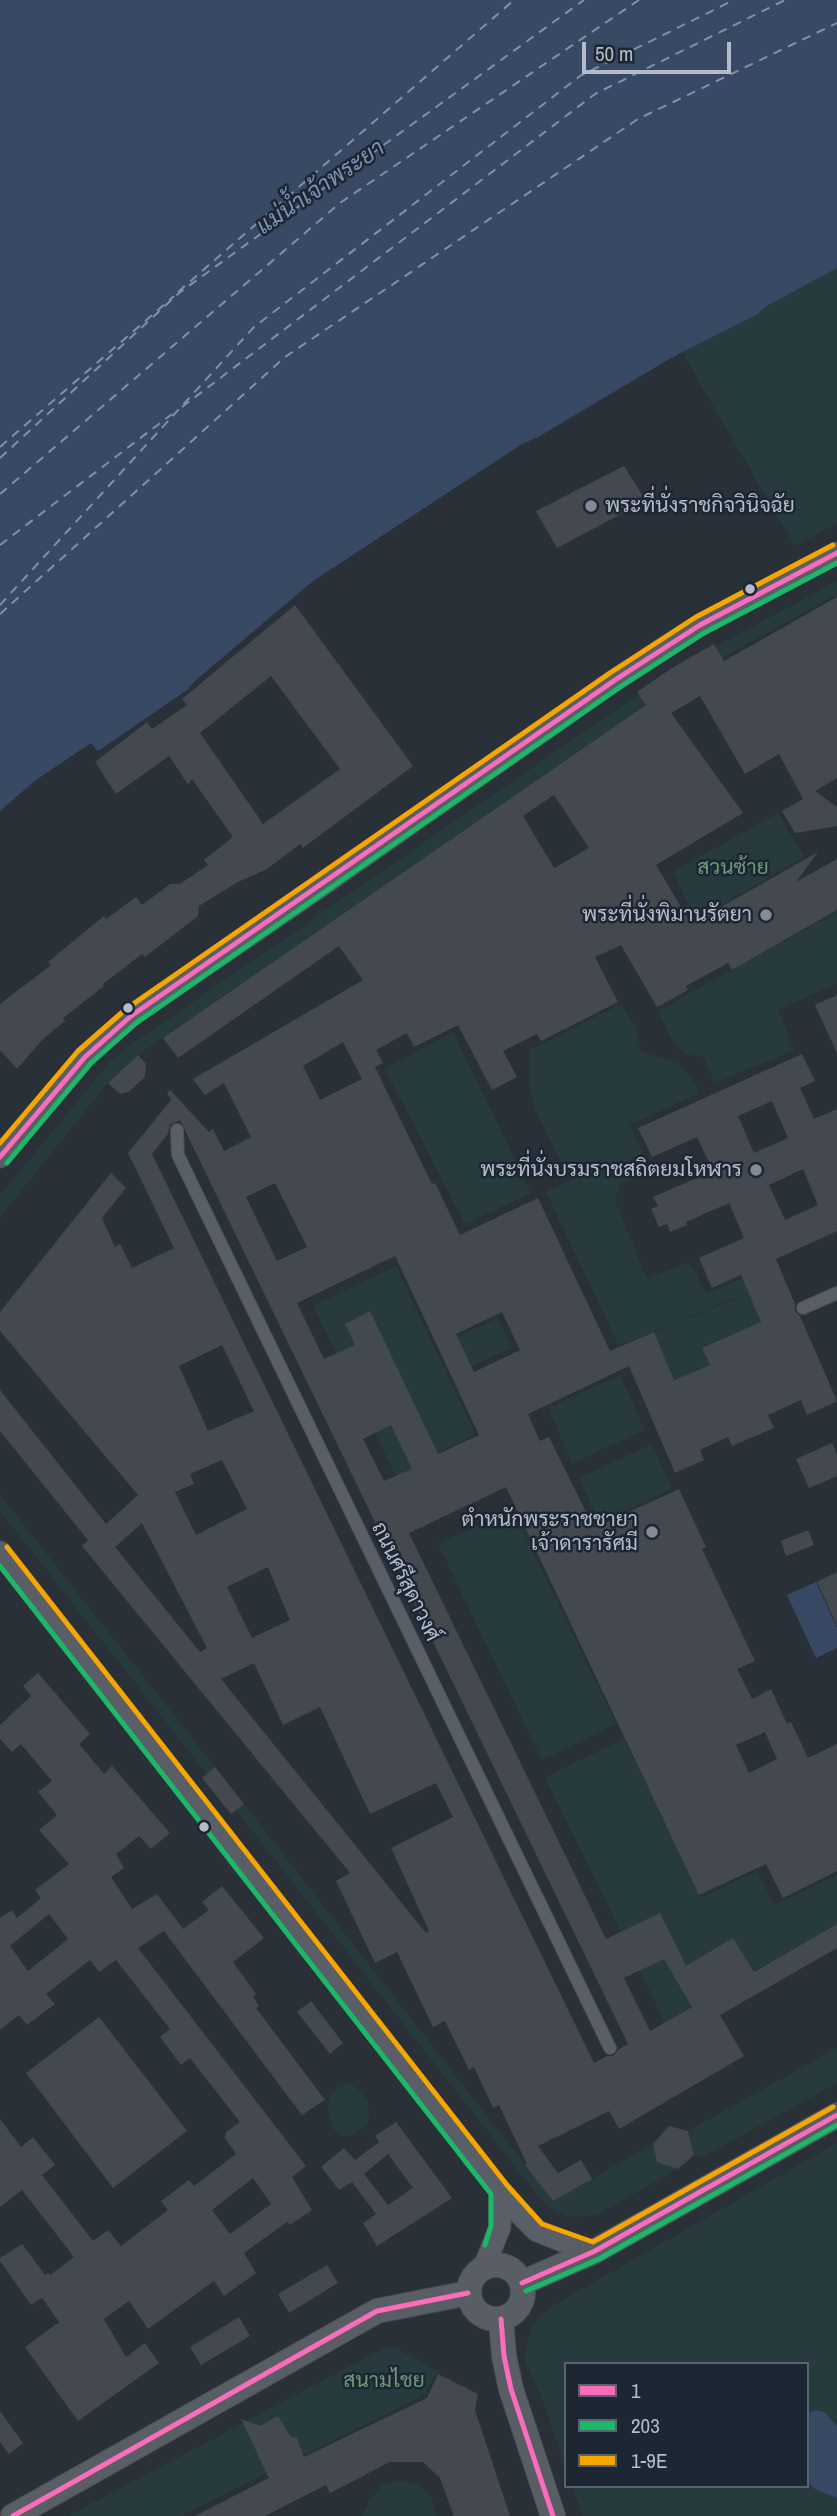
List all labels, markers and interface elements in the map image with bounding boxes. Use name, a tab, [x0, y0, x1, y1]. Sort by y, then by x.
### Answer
scale bar	[585, 28, 734, 72]
text: 50 m	[595, 39, 633, 68]
water label: แม่น้ำเจ้าพระยา	[252, 135, 390, 241]
place label: พระที่นั่งราชกิจวินิจฉัย	[605, 493, 795, 519]
marker: พระที่นั่งราชกิจวินิจฉัย	[583, 498, 599, 514]
unlabelled marker	[743, 582, 757, 596]
park label: สวนซ้าย	[697, 855, 769, 881]
place label: พระที่นั่งพิมานรัตยา	[582, 902, 752, 928]
marker: พระที่นั่งพิมานรัตยา	[758, 907, 774, 923]
unlabelled marker	[121, 1001, 135, 1015]
place label: พระที่นั่งบรมราชสถิตยมโหฬาร	[480, 1157, 742, 1183]
marker: พระที่นั่งบรมราชสถิตยมโหฬาร	[748, 1162, 764, 1178]
place label: ตำหนักพระราชชายา เจ้าดารารัศมี	[462, 1507, 638, 1557]
street label: ถนนศรีสุดาวงศ์	[365, 1518, 445, 1646]
marker: ตำหนักพระราชชายา เจ้าดารารัศมี	[644, 1524, 660, 1540]
unlabelled marker	[197, 1820, 211, 1834]
legend	[564, 2362, 809, 2488]
park label: สนามไชย	[343, 2368, 425, 2394]
text: 1	[631, 2376, 641, 2405]
text: 203	[631, 2411, 660, 2440]
text: 1-9E	[631, 2446, 667, 2475]

